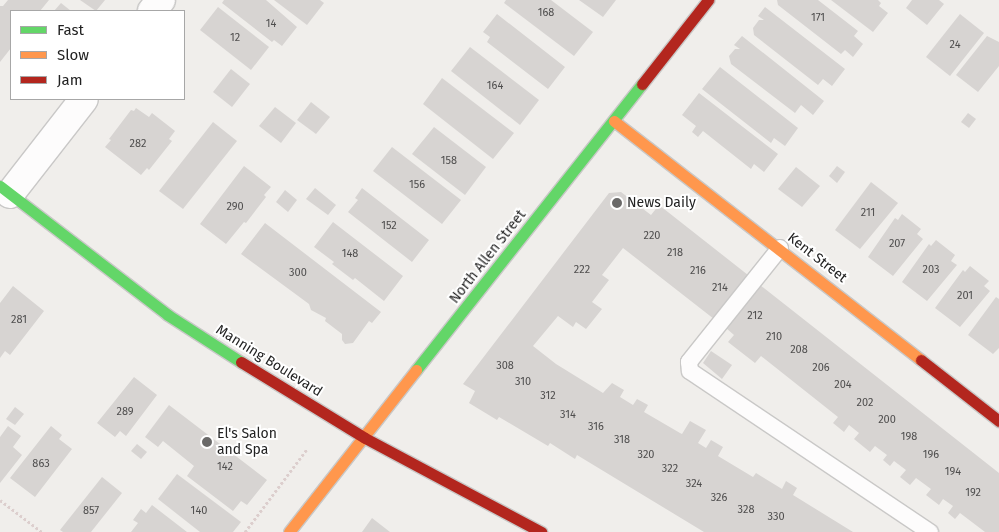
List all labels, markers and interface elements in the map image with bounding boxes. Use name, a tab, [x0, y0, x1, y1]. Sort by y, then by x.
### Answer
house number: 168	[538, 6, 554, 20]
legend	[10, 10, 185, 100]
house number: 171	[811, 11, 825, 25]
house number: 14	[266, 17, 276, 31]
text: Fast	[57, 21, 84, 39]
house number: 12	[230, 31, 240, 45]
house number: 24	[950, 38, 960, 52]
text: Slow	[57, 46, 89, 64]
text: Jam	[57, 71, 83, 89]
house number: 164	[487, 79, 503, 93]
house number: 282	[130, 137, 146, 151]
house number: 158	[441, 154, 457, 168]
house number: 156	[409, 178, 425, 192]
place label: News Daily	[627, 195, 696, 211]
marker: News Daily	[611, 197, 623, 209]
house number: 290	[226, 200, 244, 214]
house number: 211	[861, 206, 875, 220]
street label: North Allen Street	[446, 207, 530, 307]
house number: 152	[381, 219, 397, 233]
house number: 220	[643, 229, 661, 243]
street label: Kent Street	[784, 230, 850, 286]
house number: 207	[889, 237, 905, 251]
house number: 218	[667, 246, 683, 260]
house number: 148	[342, 247, 358, 261]
house number: 222	[574, 263, 590, 277]
house number: 203	[923, 263, 939, 277]
house number: 216	[690, 264, 706, 278]
house number: 300	[289, 266, 307, 280]
house number: 214	[712, 281, 728, 295]
house number: 201	[957, 289, 973, 303]
house number: 212	[747, 309, 763, 323]
house number: 281	[11, 313, 27, 327]
street label: Manning Boulevard	[213, 322, 325, 400]
house number: 210	[766, 330, 782, 344]
house number: 208	[790, 343, 808, 357]
house number: 308	[496, 359, 514, 373]
house number: 206	[812, 361, 830, 375]
house number: 310	[515, 375, 531, 389]
house number: 204	[834, 378, 852, 392]
house number: 312	[540, 389, 556, 403]
house number: 202	[857, 396, 873, 410]
house number: 289	[116, 405, 134, 419]
house number: 314	[560, 408, 576, 422]
house number: 200	[878, 413, 896, 427]
house number: 316	[588, 420, 604, 434]
place label: El's Salon and Spa	[217, 426, 277, 458]
house number: 198	[901, 430, 917, 444]
house number: 318	[614, 433, 630, 447]
marker: El's Salon and Spa	[201, 436, 213, 448]
house number: 320	[638, 448, 654, 462]
house number: 196	[923, 448, 939, 462]
house number: 863	[32, 457, 50, 471]
house number: 142	[217, 460, 233, 474]
house number: 322	[662, 462, 678, 476]
house number: 194	[945, 465, 961, 479]
house number: 324	[686, 477, 702, 491]
house number: 192	[965, 486, 981, 500]
house number: 326	[711, 491, 727, 505]
house number: 328	[738, 503, 754, 517]
house number: 857	[83, 504, 99, 518]
house number: 140	[191, 504, 207, 518]
house number: 330	[767, 510, 785, 524]

